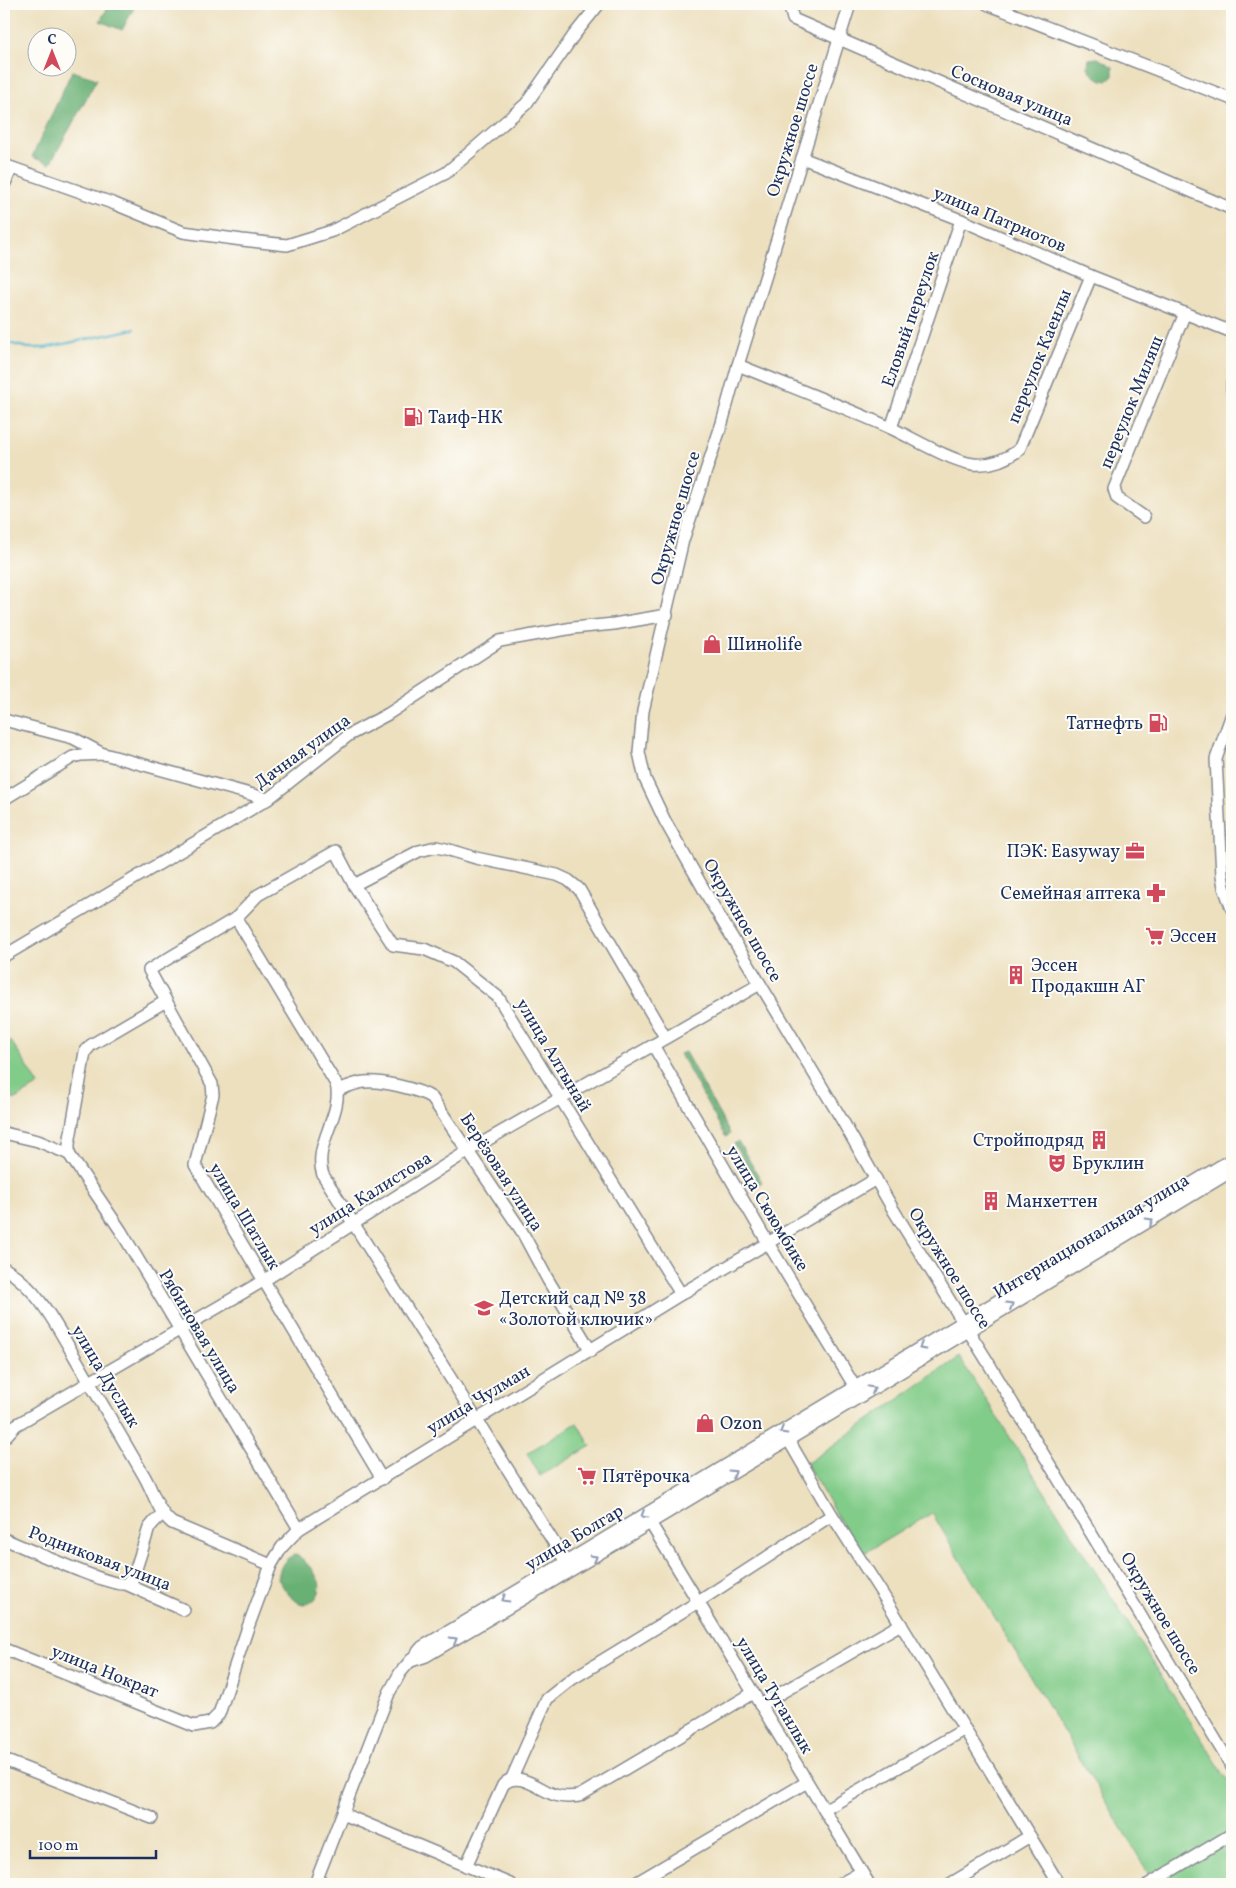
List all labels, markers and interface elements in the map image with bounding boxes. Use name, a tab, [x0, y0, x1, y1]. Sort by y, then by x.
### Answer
north arrow	[28, 28, 78, 78]
text: С	[47, 31, 57, 50]
street label: Сосновая улица	[946, 59, 1076, 133]
street label: Окружное шоссе	[761, 60, 826, 200]
street label: улица Патриотов	[929, 181, 1070, 260]
street label: Еловый переулок	[876, 248, 947, 391]
street label: переулок Каенлы	[1002, 285, 1079, 427]
street label: переулок Миляш	[1094, 332, 1170, 473]
fuel station icon: Таиф-НК	[402, 406, 424, 428]
place label: Таиф-НК	[428, 406, 503, 431]
street label: Окружное шоссе	[645, 448, 708, 589]
shop icon: Шиноlife	[701, 633, 723, 655]
place label: Шиноlife	[727, 633, 802, 658]
street label: Дачная улица	[250, 709, 356, 796]
place label: Татнефть	[1066, 712, 1143, 737]
fuel station icon: Татнефть	[1147, 712, 1169, 734]
place label: ПЭК: Easyway	[1007, 840, 1120, 865]
office icon: ПЭК: Easyway	[1124, 840, 1146, 862]
street label: Окружное шоссе	[696, 854, 787, 987]
place label: Семейная аптека	[1001, 882, 1141, 907]
pharmacy icon: Семейная аптека	[1145, 882, 1167, 904]
supermarket icon: Эссен	[1144, 925, 1166, 947]
place label: Эссен	[1170, 925, 1217, 950]
place label: Эссен Продакшн АГ	[1031, 954, 1145, 1000]
building icon: Эссен Продакшн АГ	[1005, 964, 1027, 986]
street label: улица Алтынай	[509, 994, 597, 1117]
street label: Берёзовая улица	[453, 1109, 548, 1237]
place label: Стройподряд	[973, 1129, 1084, 1154]
building icon: Стройподряд	[1088, 1129, 1110, 1151]
street label: улица Сююмбике	[719, 1141, 814, 1277]
street label: улица Калистова	[305, 1146, 437, 1242]
theatre icon: Бруклин	[1046, 1152, 1068, 1174]
place label: Бруклин	[1072, 1152, 1144, 1177]
street label: улица Шатлык	[202, 1158, 286, 1275]
street label: Интернациональная улица	[989, 1169, 1195, 1306]
building icon: Манхеттен	[980, 1190, 1002, 1212]
place label: Манхеттен	[1006, 1190, 1098, 1215]
street label: Окружное шоссе	[901, 1203, 996, 1334]
one-way arrow	[1144, 1218, 1153, 1228]
street label: Рябиновая улица	[152, 1265, 246, 1398]
place label: Детский сад № 38 «Золотой ключик»	[499, 1287, 653, 1333]
school or university icon: Детский сад № 38 «Золотой ключик»	[473, 1297, 495, 1319]
one-way arrow	[1005, 1302, 1014, 1312]
street label: улица Дуслык	[64, 1321, 145, 1433]
one-way arrow	[918, 1340, 927, 1350]
street label: улица Чулман	[422, 1359, 535, 1441]
one-way arrow	[867, 1386, 876, 1396]
shop icon: Ozon	[694, 1412, 716, 1434]
place label: Ozon	[720, 1412, 763, 1437]
one-way arrow	[779, 1425, 788, 1435]
supermarket icon: Пятёрочка	[576, 1465, 598, 1487]
place label: Пятёрочка	[602, 1465, 690, 1490]
one-way arrow	[727, 1469, 736, 1479]
street label: улица Болгар	[521, 1499, 629, 1578]
one-way arrow	[640, 1509, 649, 1519]
street label: Родниковая улица	[24, 1521, 175, 1598]
street label: Окружное шоссе	[1113, 1548, 1206, 1680]
one-way arrow	[589, 1554, 598, 1564]
one-way arrow	[501, 1592, 510, 1602]
street label: улица Туганлык	[729, 1633, 819, 1759]
one-way arrow	[449, 1636, 458, 1646]
street label: улица Нократ	[47, 1639, 162, 1705]
scale bar	[30, 1828, 156, 1860]
text: 100 m	[38, 1836, 78, 1857]

